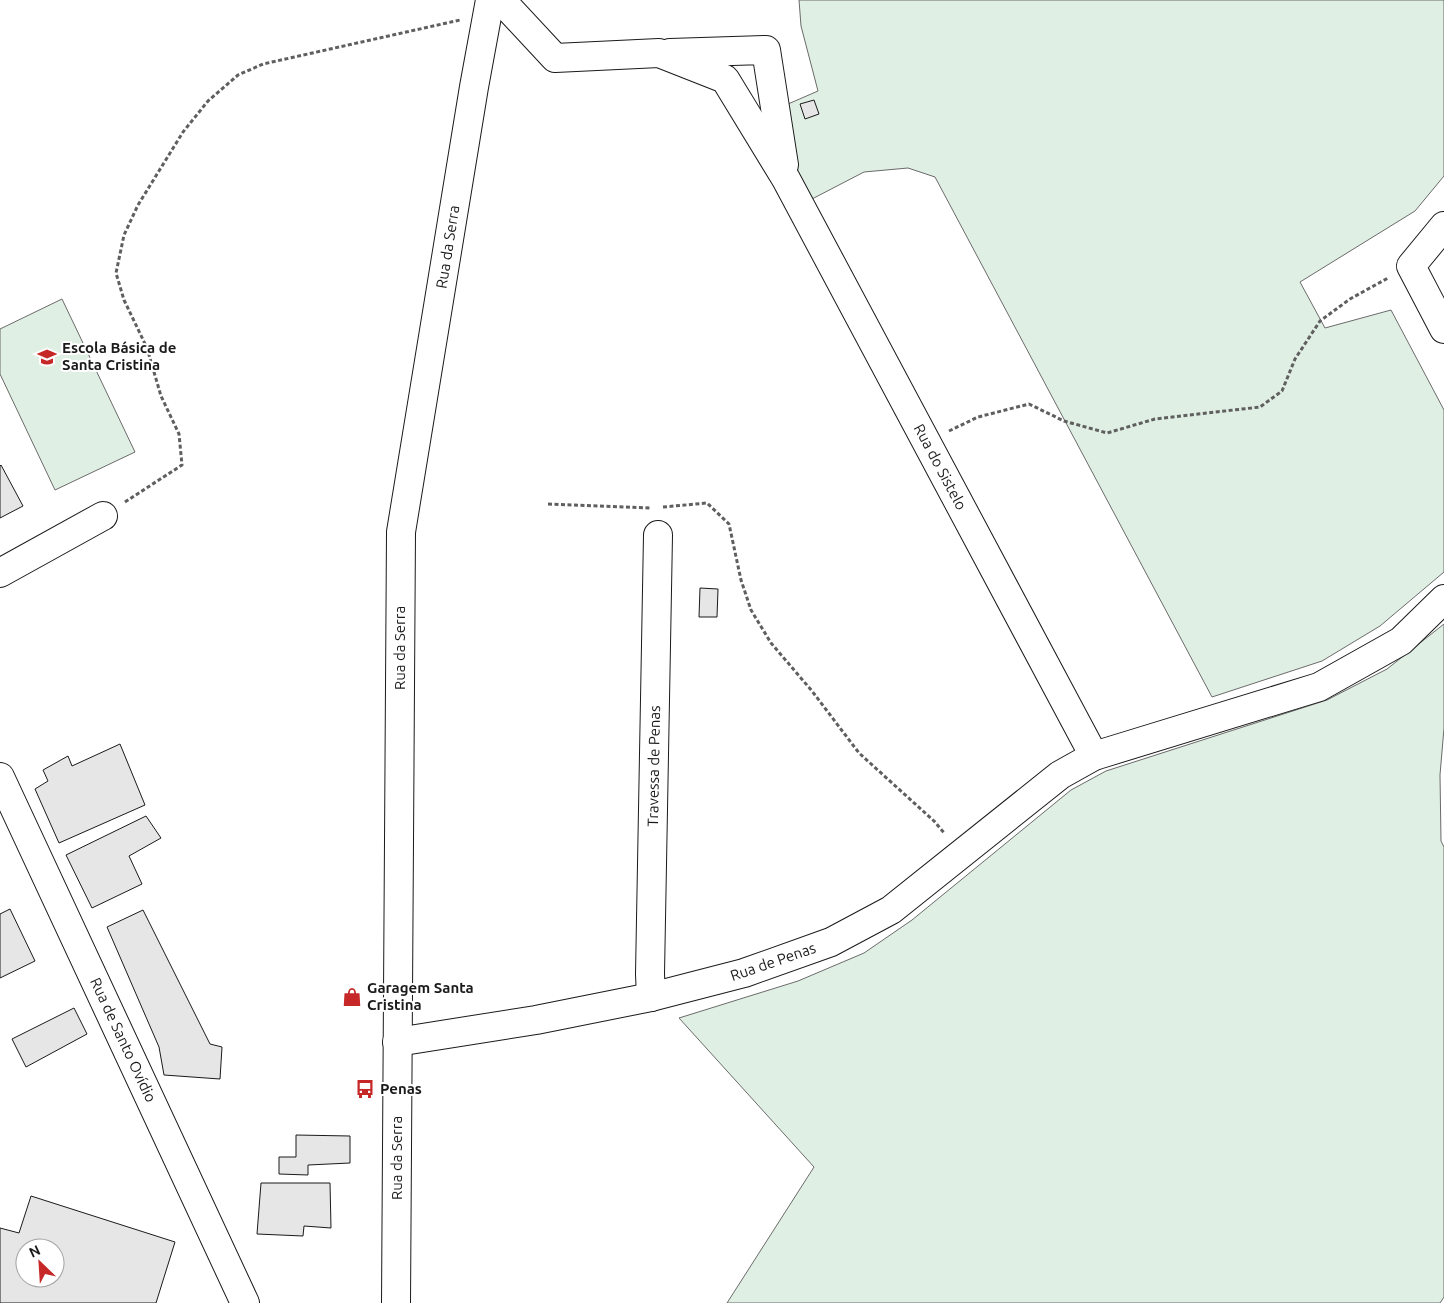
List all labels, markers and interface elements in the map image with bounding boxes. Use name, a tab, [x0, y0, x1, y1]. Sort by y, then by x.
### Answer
street label: Rua da Serra	[433, 204, 462, 290]
place label: Escola Básica de Santa Cristina	[62, 339, 176, 373]
school or university icon: Escola Básica de Santa Cristina	[36, 346, 58, 368]
street label: Rua do Sistelo	[911, 421, 970, 513]
street label: Rua da Serra	[391, 606, 408, 690]
street label: Travessa de Penas	[644, 705, 663, 827]
street label: Rua de Penas	[728, 939, 818, 984]
street label: Rua de Santo Ovídio	[87, 975, 160, 1105]
place label: Garagem Santa Cristina	[367, 979, 474, 1013]
shop icon: Garagem Santa Cristina	[341, 986, 363, 1008]
bus stop icon: Penas	[354, 1078, 376, 1100]
place label: Penas	[380, 1080, 422, 1097]
street label: Rua da Serra	[388, 1116, 405, 1200]
north arrow	[15, 1238, 65, 1288]
text: N	[26, 1242, 43, 1261]

